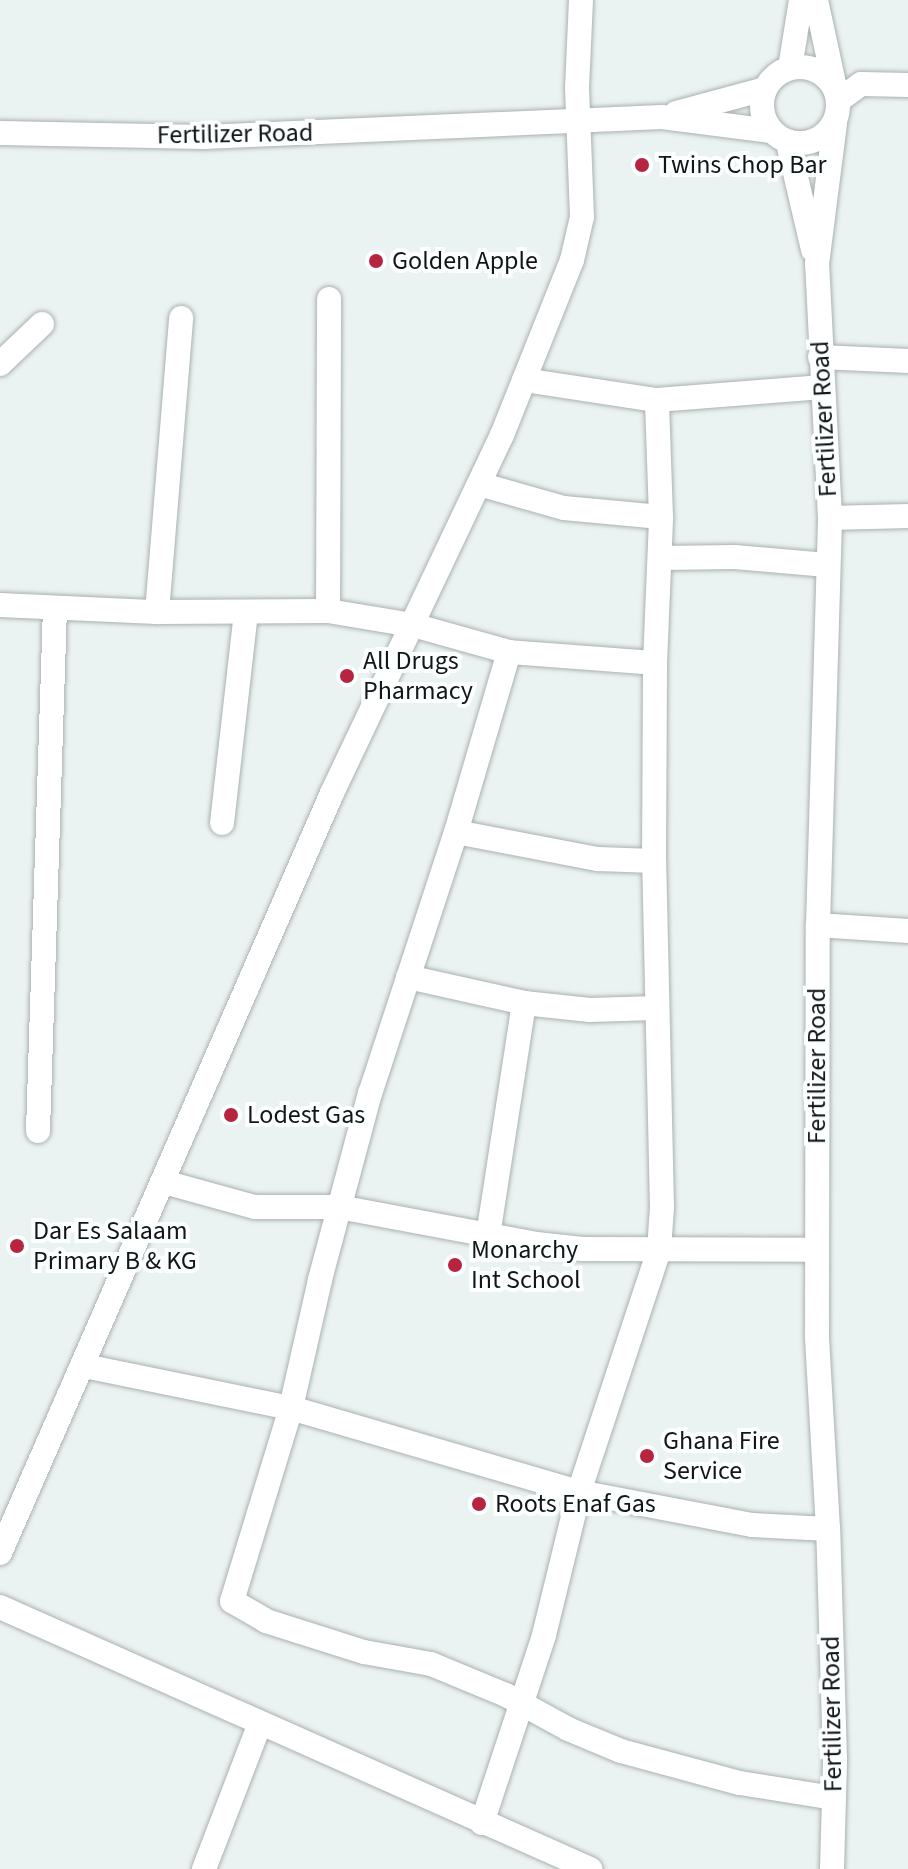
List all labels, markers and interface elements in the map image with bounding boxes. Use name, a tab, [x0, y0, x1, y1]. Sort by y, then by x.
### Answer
street label: Fertilizer Road	[157, 117, 313, 151]
place label: Twins Chop Bar	[658, 149, 827, 181]
marker: Twins Chop Bar	[633, 156, 651, 174]
place label: Golden Apple	[392, 245, 538, 277]
marker: Golden Apple	[367, 252, 385, 270]
street label: Fertilizer Road	[804, 340, 844, 498]
place label: All Drugs Pharmacy	[363, 645, 473, 706]
marker: All Drugs Pharmacy	[338, 667, 356, 685]
street label: Fertilizer Road	[801, 988, 833, 1144]
place label: Lodest Gas	[247, 1099, 365, 1131]
marker: Lodest Gas	[222, 1106, 240, 1124]
place label: Dar Es Salaam Primary B & KG	[33, 1215, 197, 1276]
place label: Monarchy Int School	[471, 1234, 581, 1296]
marker: Dar Es Salaam Primary B & KG	[8, 1237, 26, 1255]
marker: Monarchy Int School	[446, 1256, 464, 1274]
place label: Ghana Fire Service	[663, 1425, 780, 1486]
marker: Ghana Fire Service	[638, 1447, 656, 1465]
place label: Roots Enaf Gas	[495, 1488, 656, 1520]
marker: Roots Enaf Gas	[470, 1495, 488, 1513]
street label: Fertilizer Road	[815, 1636, 849, 1792]

